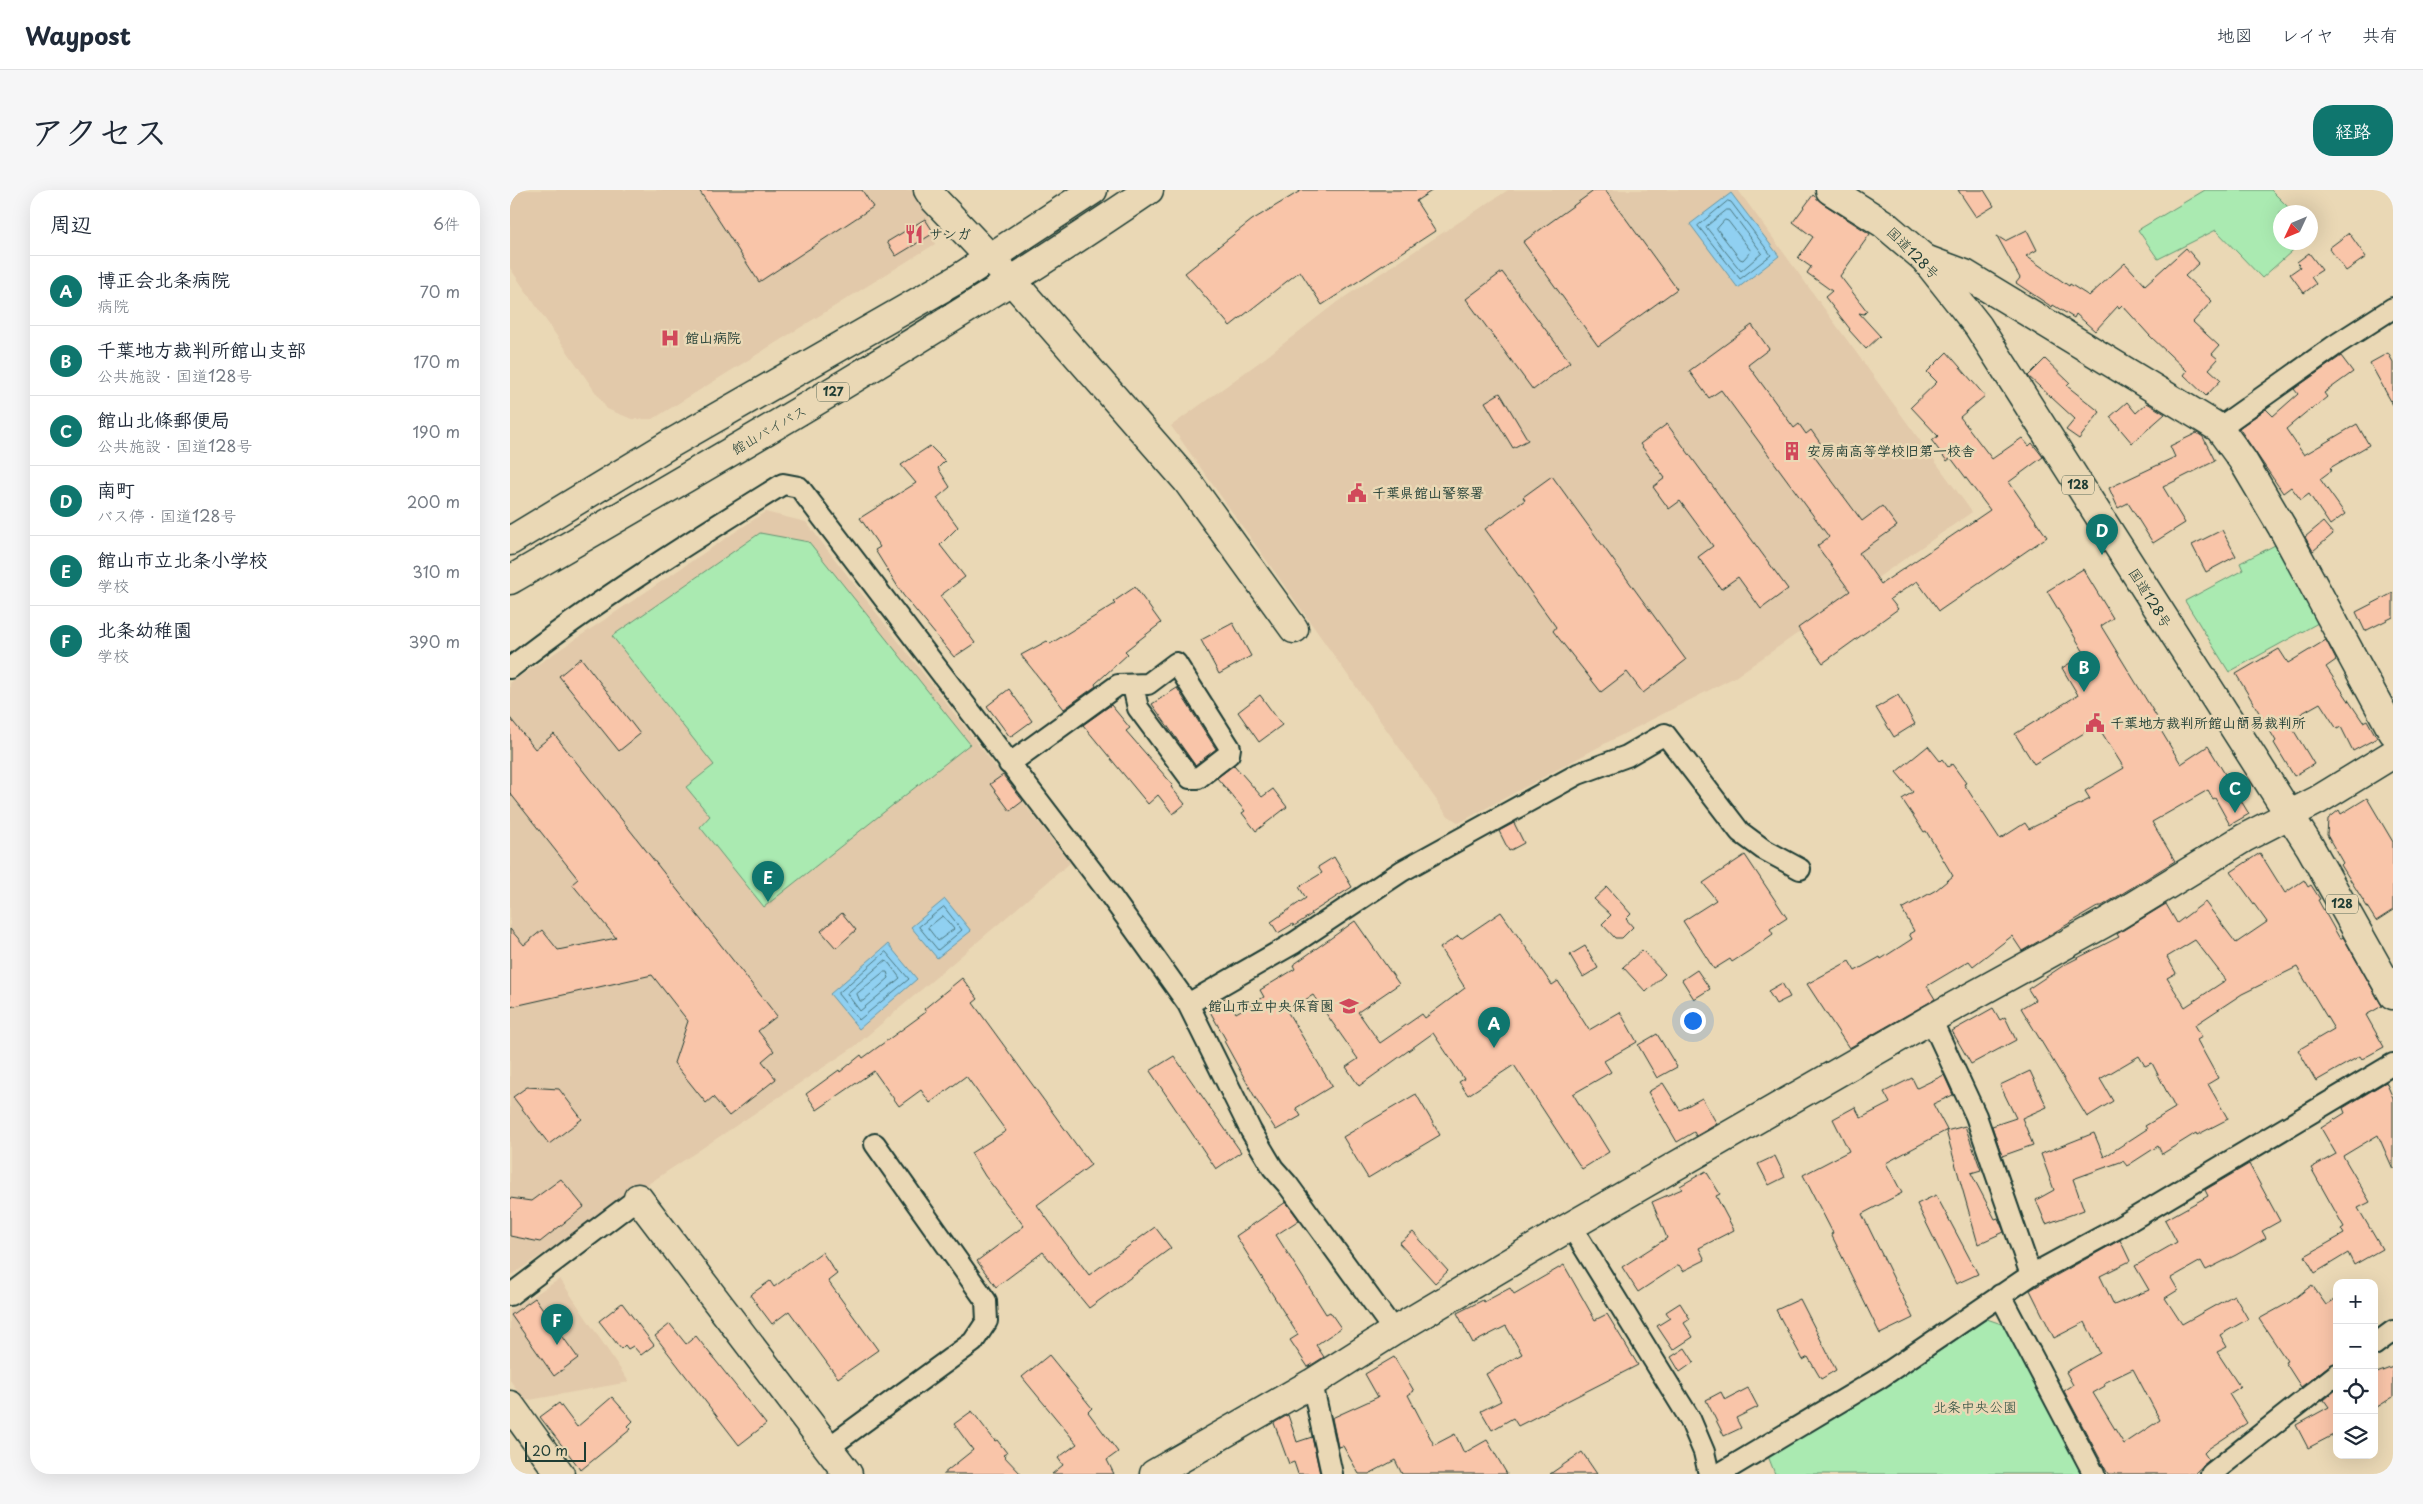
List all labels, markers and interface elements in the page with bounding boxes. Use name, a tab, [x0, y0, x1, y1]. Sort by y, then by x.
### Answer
text: Waypost	[25, 17, 131, 53]
text: 地図	[2217, 21, 2253, 48]
text: レイヤ	[2281, 21, 2334, 48]
text: 共有	[2362, 21, 2398, 48]
text: アクセス	[30, 104, 168, 157]
button: 経路	[2313, 105, 2393, 156]
north arrow	[2273, 205, 2318, 250]
text: 周辺	[50, 207, 92, 239]
text: 6件	[433, 211, 460, 235]
street label: 国道128号	[1882, 222, 1944, 284]
restaurant icon: サンガ	[903, 223, 925, 245]
place label: サンガ	[929, 223, 971, 244]
text: 博正会北条病院	[97, 265, 230, 293]
text: A	[60, 279, 72, 303]
text: 70 m	[420, 279, 460, 303]
text: 病院	[97, 293, 129, 317]
hospital icon: 館山病院	[659, 327, 681, 349]
place label: 館山病院	[685, 327, 741, 348]
text: 千葉地方裁判所館山支部	[97, 335, 306, 363]
text: B	[61, 349, 71, 373]
text: 170 m	[414, 349, 460, 373]
text: 公共施設 · 国道128号	[97, 363, 252, 387]
road number: 127	[817, 382, 849, 402]
street label: 館山バイパス	[727, 400, 810, 460]
text: 館山北條郵便局	[97, 405, 230, 433]
text: C	[60, 419, 72, 443]
text: 190 m	[412, 419, 460, 443]
text: 公共施設 · 国道128号	[97, 433, 252, 457]
building icon: 安房南高等学校旧第一校舎	[1781, 440, 1803, 462]
place label: 安房南高等学校旧第一校舎	[1807, 440, 1975, 461]
text: 南町	[97, 475, 135, 503]
road number: 128	[2062, 476, 2094, 494]
public building icon: 千葉県館山警察署	[1346, 482, 1368, 504]
place label: 千葉県館山警察署	[1372, 482, 1484, 503]
text: D	[60, 489, 72, 513]
text: 200 m	[407, 489, 460, 513]
text: バス停 · 国道128号	[97, 503, 236, 527]
pin: D	[2086, 514, 2118, 555]
text: 館山市立北条小学校	[97, 545, 268, 573]
text: E	[61, 559, 71, 583]
text: 310 m	[412, 559, 460, 583]
street label: 国道128号	[2124, 564, 2177, 632]
text: 学校	[97, 573, 129, 597]
text: 北条幼稚園	[97, 615, 192, 643]
text: F	[61, 629, 71, 653]
text: 390 m	[409, 629, 460, 653]
text: 学校	[97, 643, 129, 667]
pin: B	[2068, 651, 2100, 692]
public building icon: 千葉地方裁判所館山簡易裁判所	[2084, 712, 2106, 734]
place label: 千葉地方裁判所館山簡易裁判所	[2110, 712, 2306, 733]
pin: C	[2219, 772, 2251, 813]
pin: E	[752, 861, 784, 902]
road number: 128	[2326, 894, 2358, 914]
place label: 館山市立中央保育園	[1208, 995, 1334, 1016]
school or university icon: 館山市立中央保育園	[1338, 995, 1360, 1017]
pin: A	[1478, 1007, 1510, 1048]
your location	[1680, 1008, 1706, 1034]
map controls	[2333, 1279, 2378, 1459]
button: +	[2333, 1279, 2378, 1324]
pin: F	[541, 1304, 573, 1345]
button: −	[2333, 1324, 2378, 1369]
button: locate	[2333, 1369, 2378, 1414]
park label: 北条中央公園	[1933, 1396, 2017, 1417]
button: layers	[2333, 1414, 2378, 1459]
scale bar	[525, 1439, 586, 1462]
text: 20 m	[532, 1440, 568, 1461]

